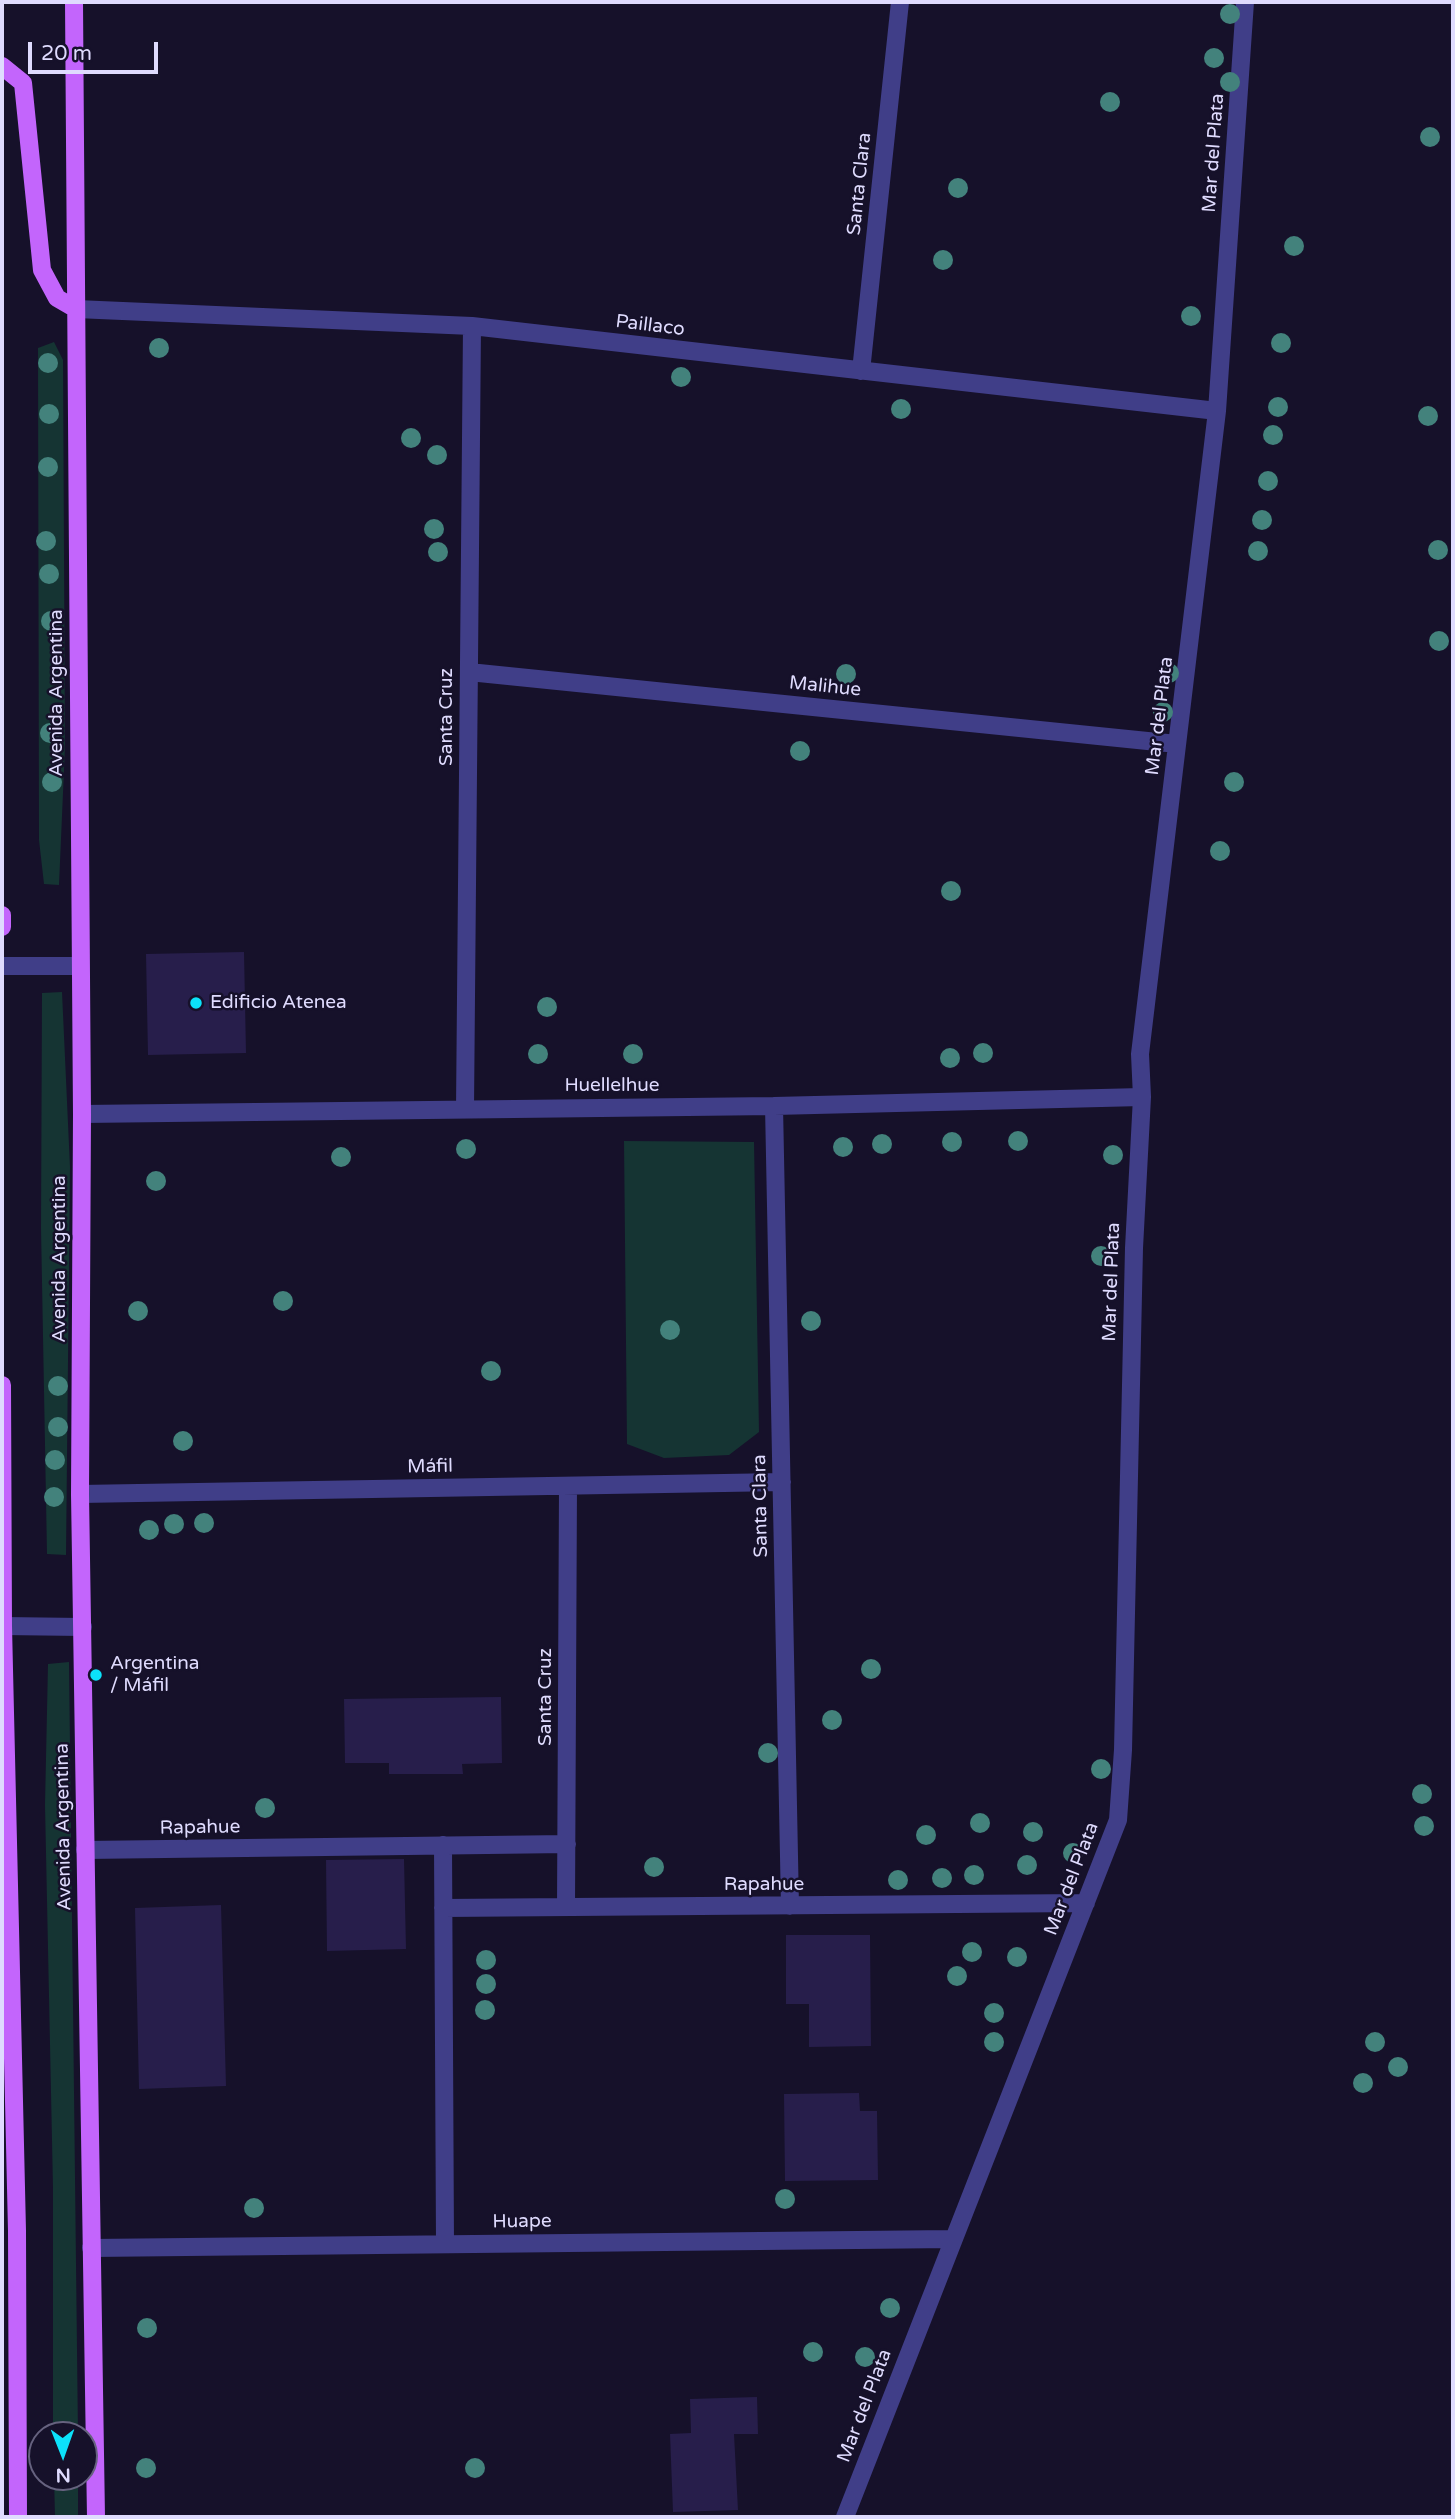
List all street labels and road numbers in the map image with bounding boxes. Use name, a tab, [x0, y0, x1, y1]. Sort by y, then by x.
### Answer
street label: Mar del Plata	[1198, 93, 1230, 213]
street label: Santa Clara	[843, 132, 877, 236]
street label: Paillaco	[614, 310, 686, 342]
street label: Avenida Argentina	[46, 609, 68, 777]
street label: Mar del Plata	[1141, 655, 1179, 777]
street label: Santa Cruz	[436, 668, 458, 766]
street label: Malihue	[788, 672, 862, 702]
street label: Huellelhue	[564, 1075, 660, 1097]
street label: Avenida Argentina	[49, 1175, 71, 1343]
street label: Mar del Plata	[1099, 1222, 1125, 1342]
street label: Santa Clara	[749, 1454, 773, 1558]
street label: Máfil	[407, 1455, 453, 1479]
street label: Santa Cruz	[535, 1648, 557, 1746]
street label: Avenida Argentina	[51, 1743, 77, 1911]
street label: Rapahue	[159, 1816, 241, 1840]
street label: Mar del Plata	[1040, 1819, 1104, 1939]
street label: Rapahue	[724, 1874, 804, 1896]
street label: Huape	[492, 2210, 552, 2234]
street label: Mar del Plata	[833, 2346, 897, 2466]

